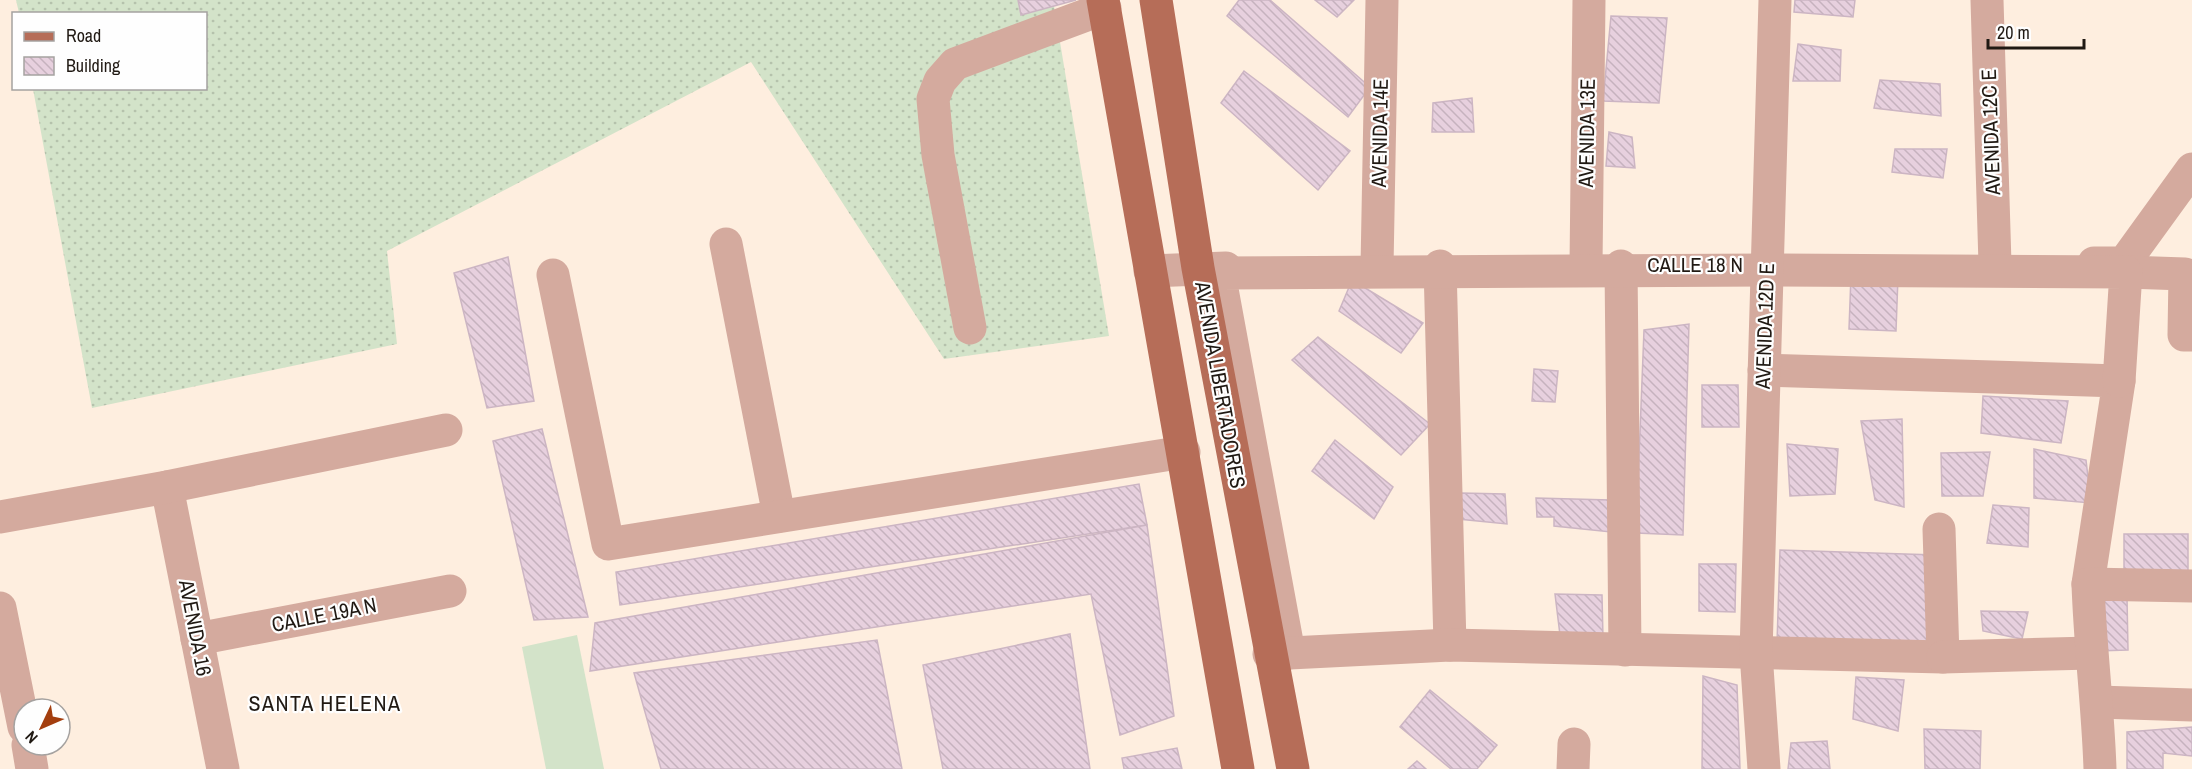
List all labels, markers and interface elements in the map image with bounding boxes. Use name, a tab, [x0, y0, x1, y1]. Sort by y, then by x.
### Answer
legend	[12, 12, 207, 90]
scale bar	[1988, 12, 2084, 50]
text: 20 m	[1997, 20, 2030, 45]
text: Road	[66, 23, 101, 48]
text: Building	[66, 53, 121, 78]
street label: AVENIDA 12C E	[1974, 69, 2007, 197]
street label: AVENIDA 14E	[1364, 78, 1395, 189]
street label: AVENIDA 13E	[1571, 78, 1602, 189]
street label: CALLE 18 N	[1647, 250, 1743, 279]
street label: AVENIDA 12D E	[1748, 262, 1781, 390]
street label: AVENIDA LIBERTADORES	[1188, 278, 1253, 491]
street label: AVENIDA 16	[172, 576, 219, 678]
street label: CALLE 19A N	[269, 590, 379, 639]
district label: SANTA HELENA	[248, 688, 402, 718]
north arrow	[12, 697, 72, 757]
text: N	[20, 726, 42, 748]

